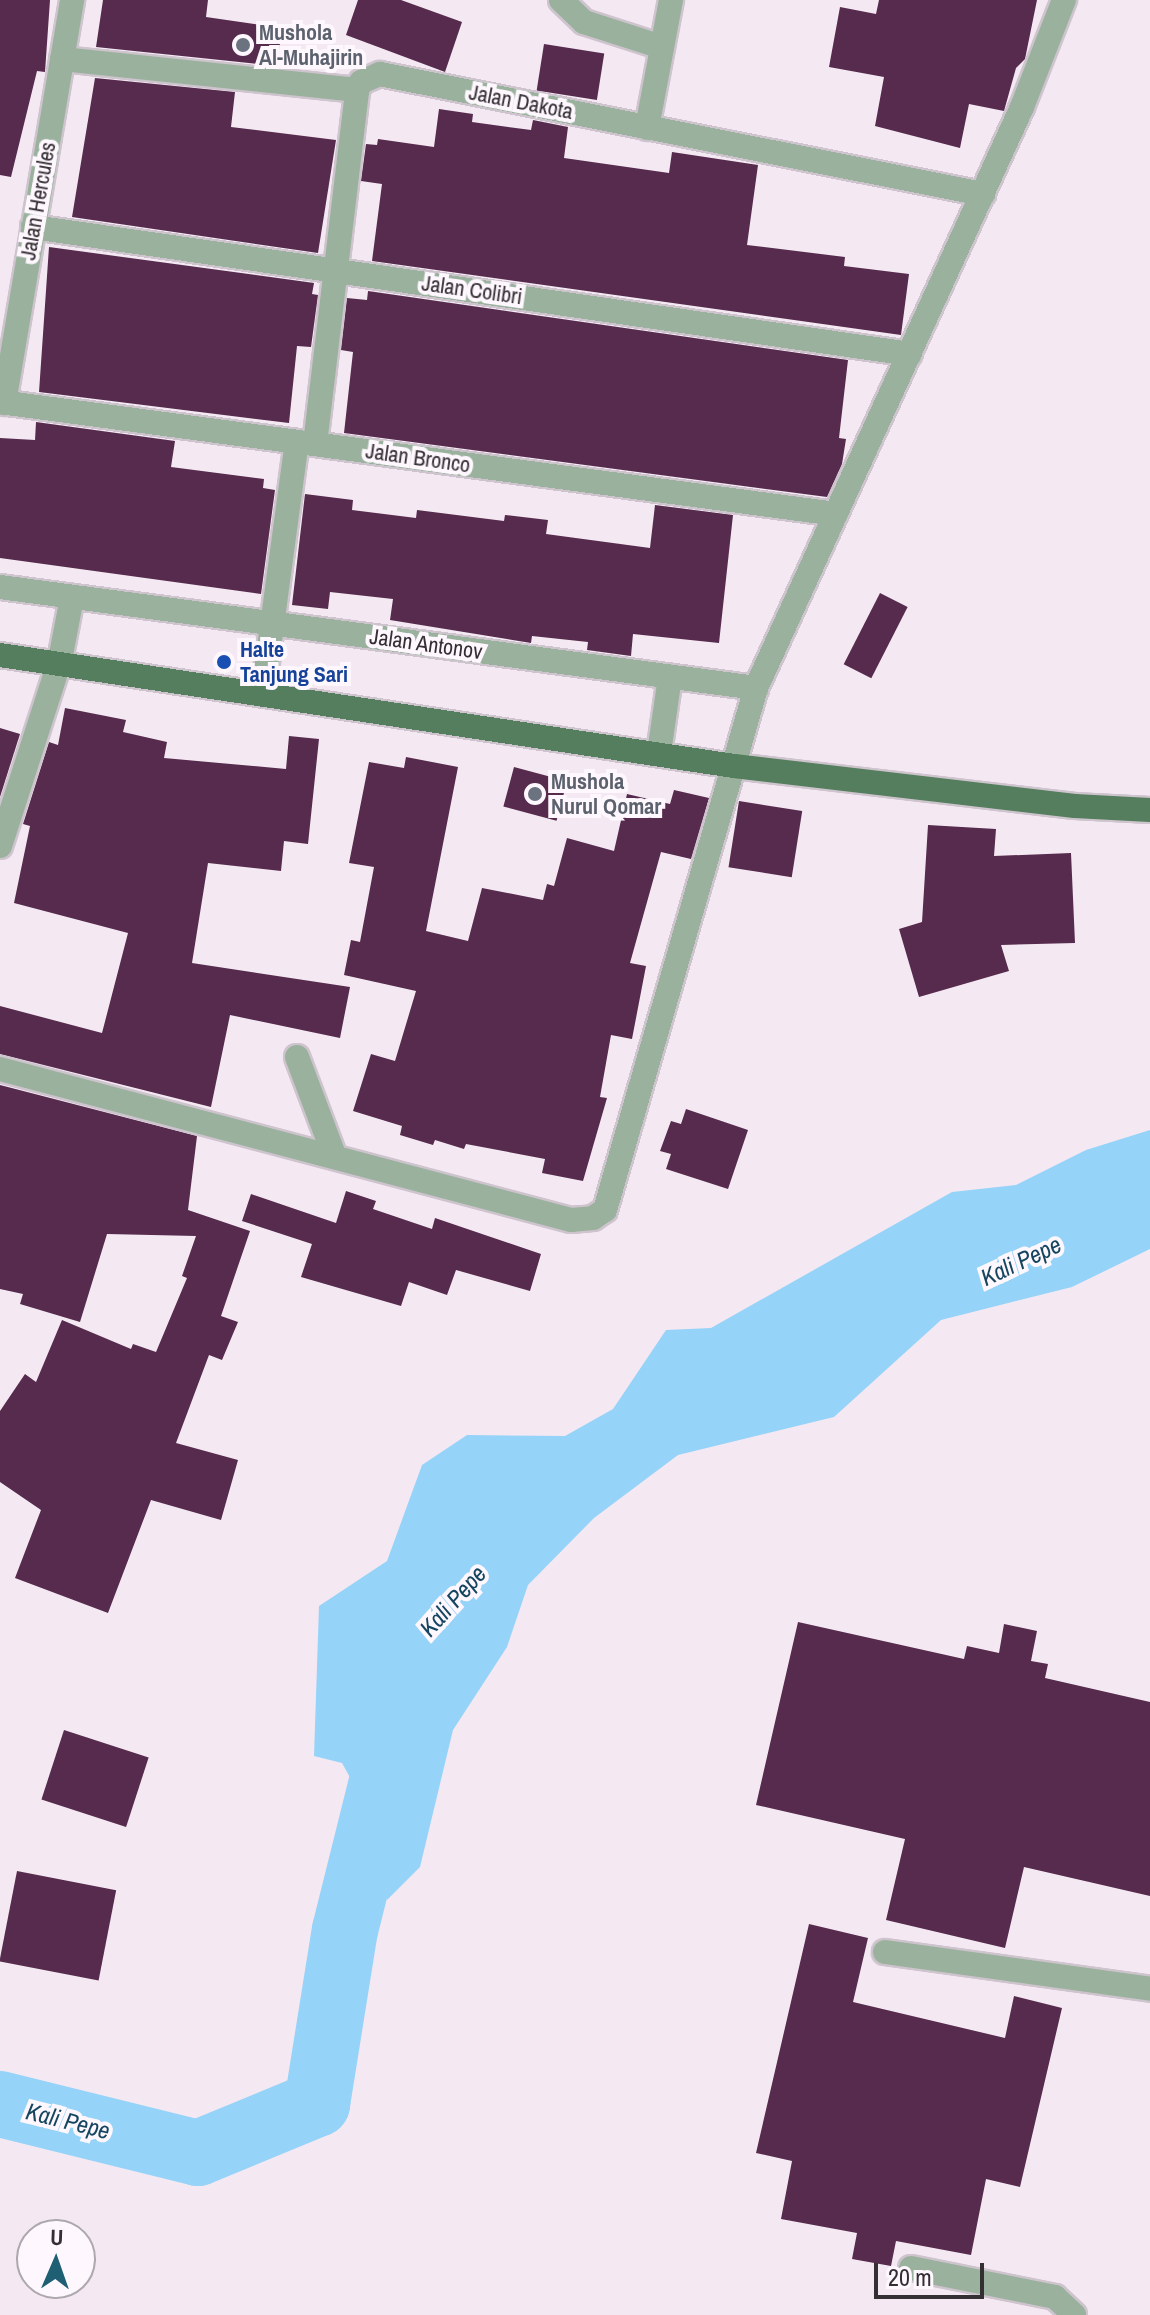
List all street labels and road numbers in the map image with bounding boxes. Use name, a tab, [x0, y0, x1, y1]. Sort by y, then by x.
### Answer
street label: Jalan Dakota	[467, 79, 575, 125]
street label: Jalan Hercules	[15, 140, 61, 262]
street label: Jalan Colibri	[420, 270, 524, 310]
street label: Jalan Bronco	[364, 438, 472, 478]
street label: Jalan Antonov	[368, 623, 484, 665]

